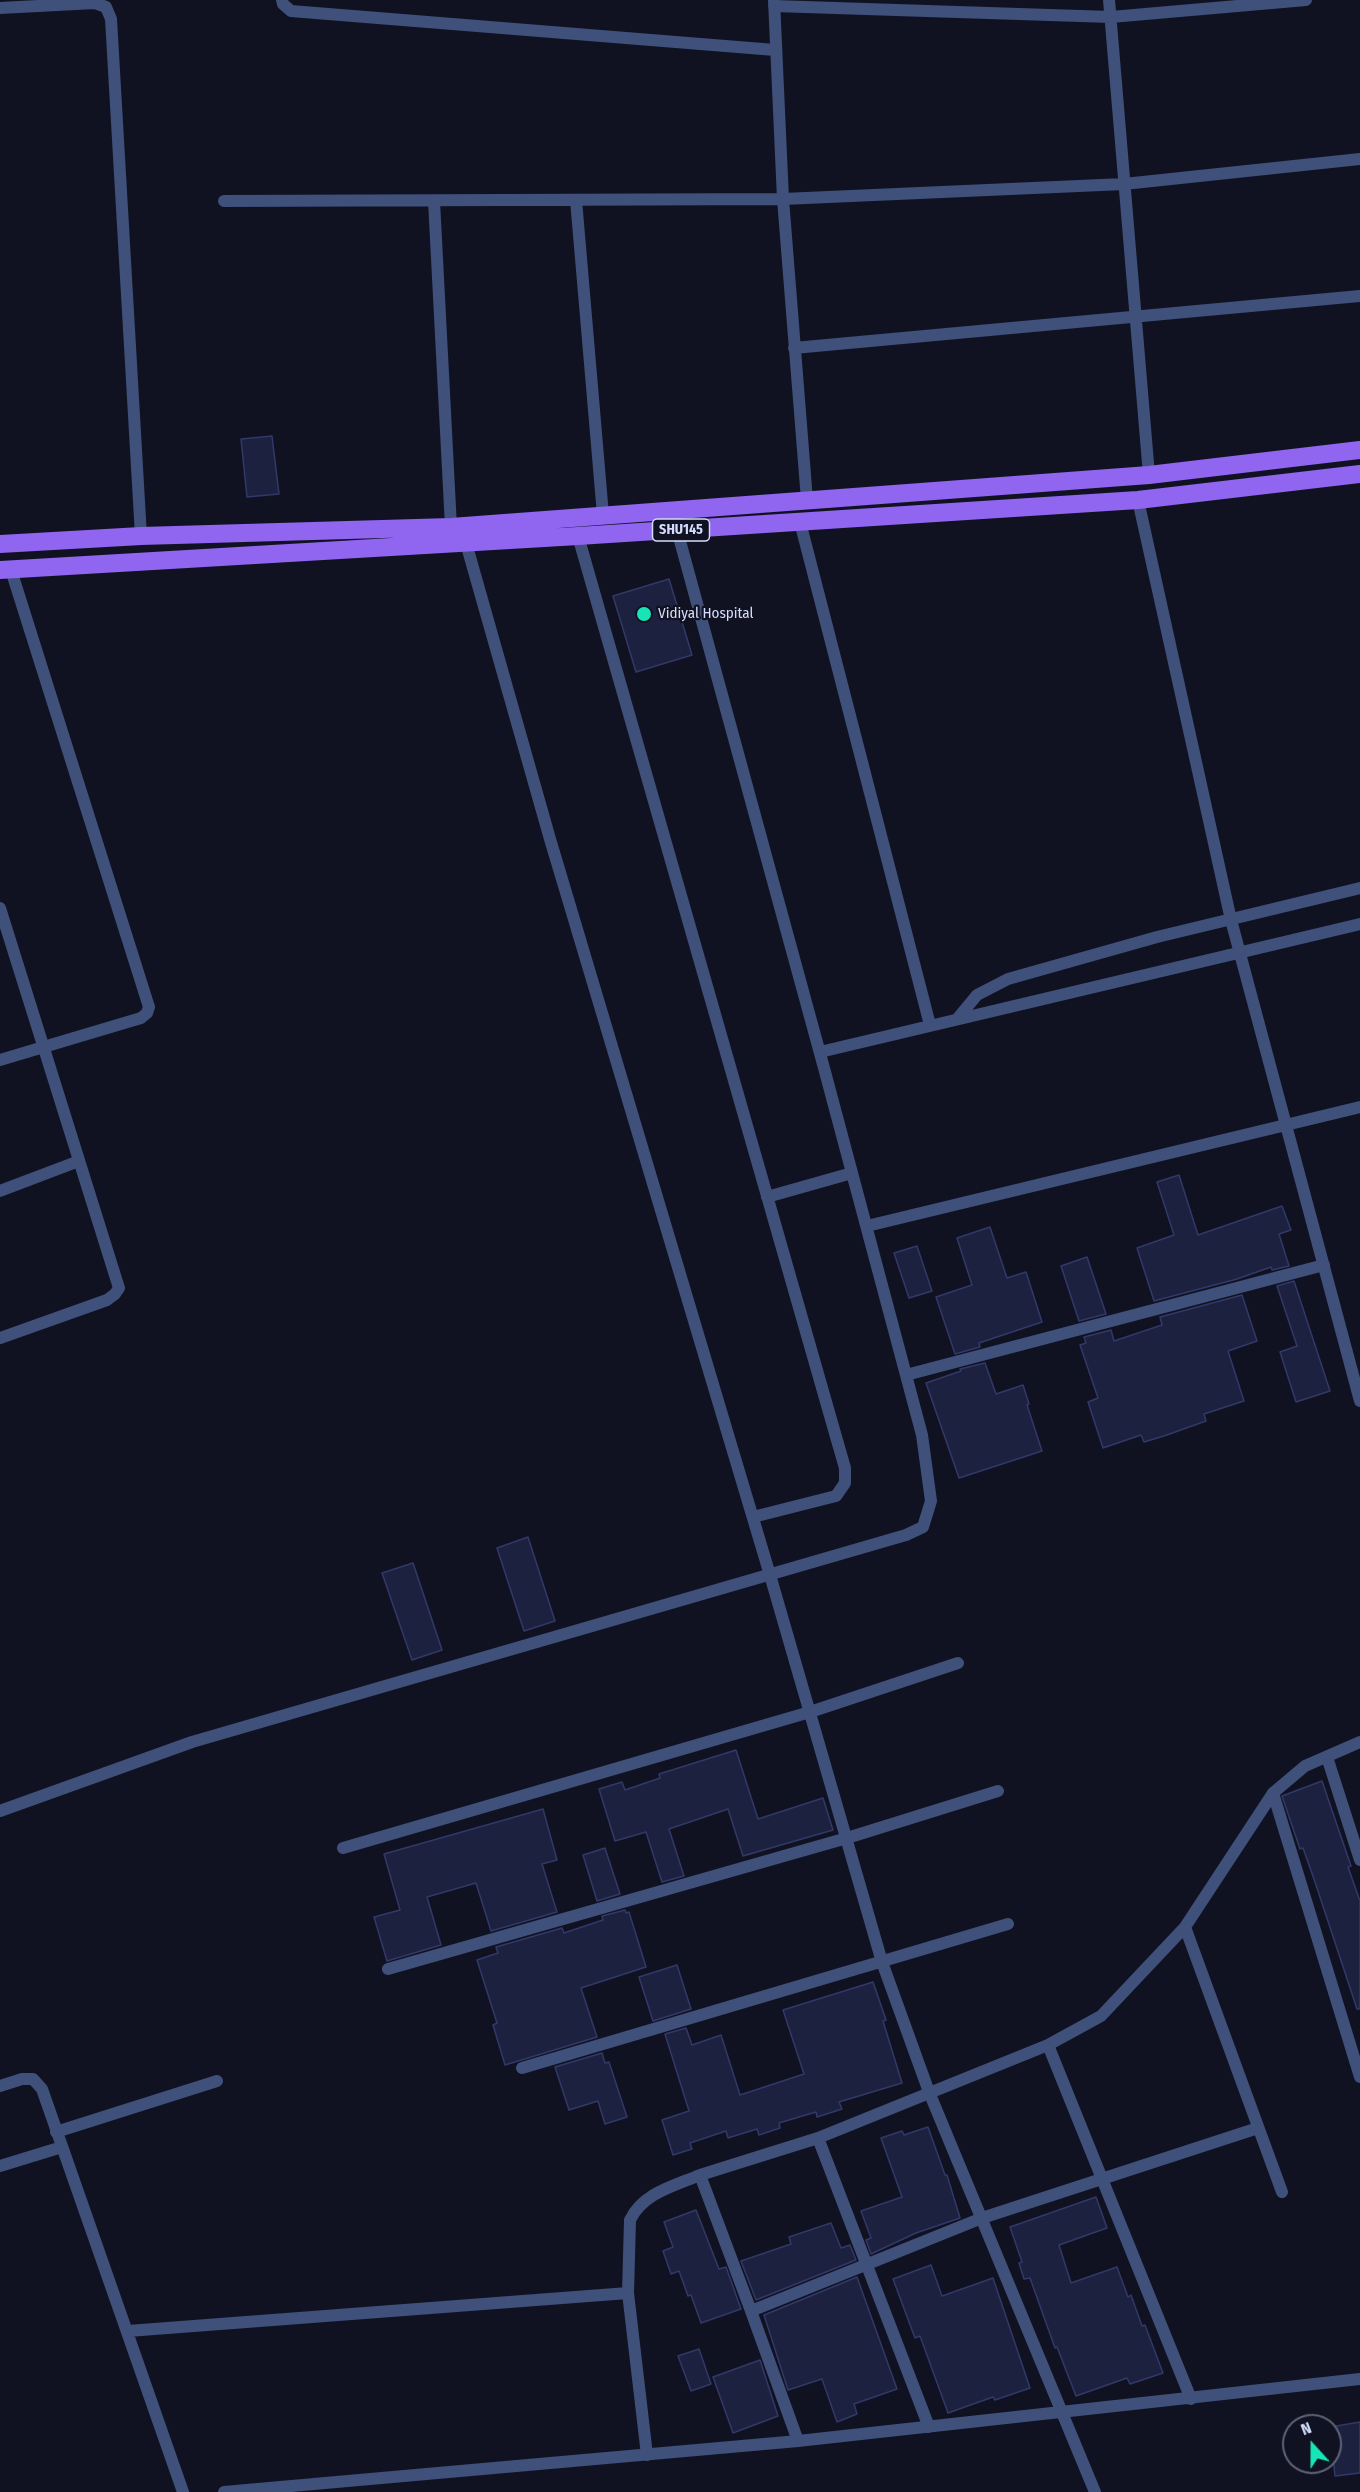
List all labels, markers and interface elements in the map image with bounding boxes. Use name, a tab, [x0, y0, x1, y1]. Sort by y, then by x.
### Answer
road number: SHU145	[652, 519, 710, 541]
marker: Vidiyal Hospital	[635, 605, 653, 623]
place label: Vidiyal Hospital	[658, 605, 754, 623]
north arrow	[1282, 2414, 1342, 2474]
text: N	[1298, 2418, 1314, 2439]

